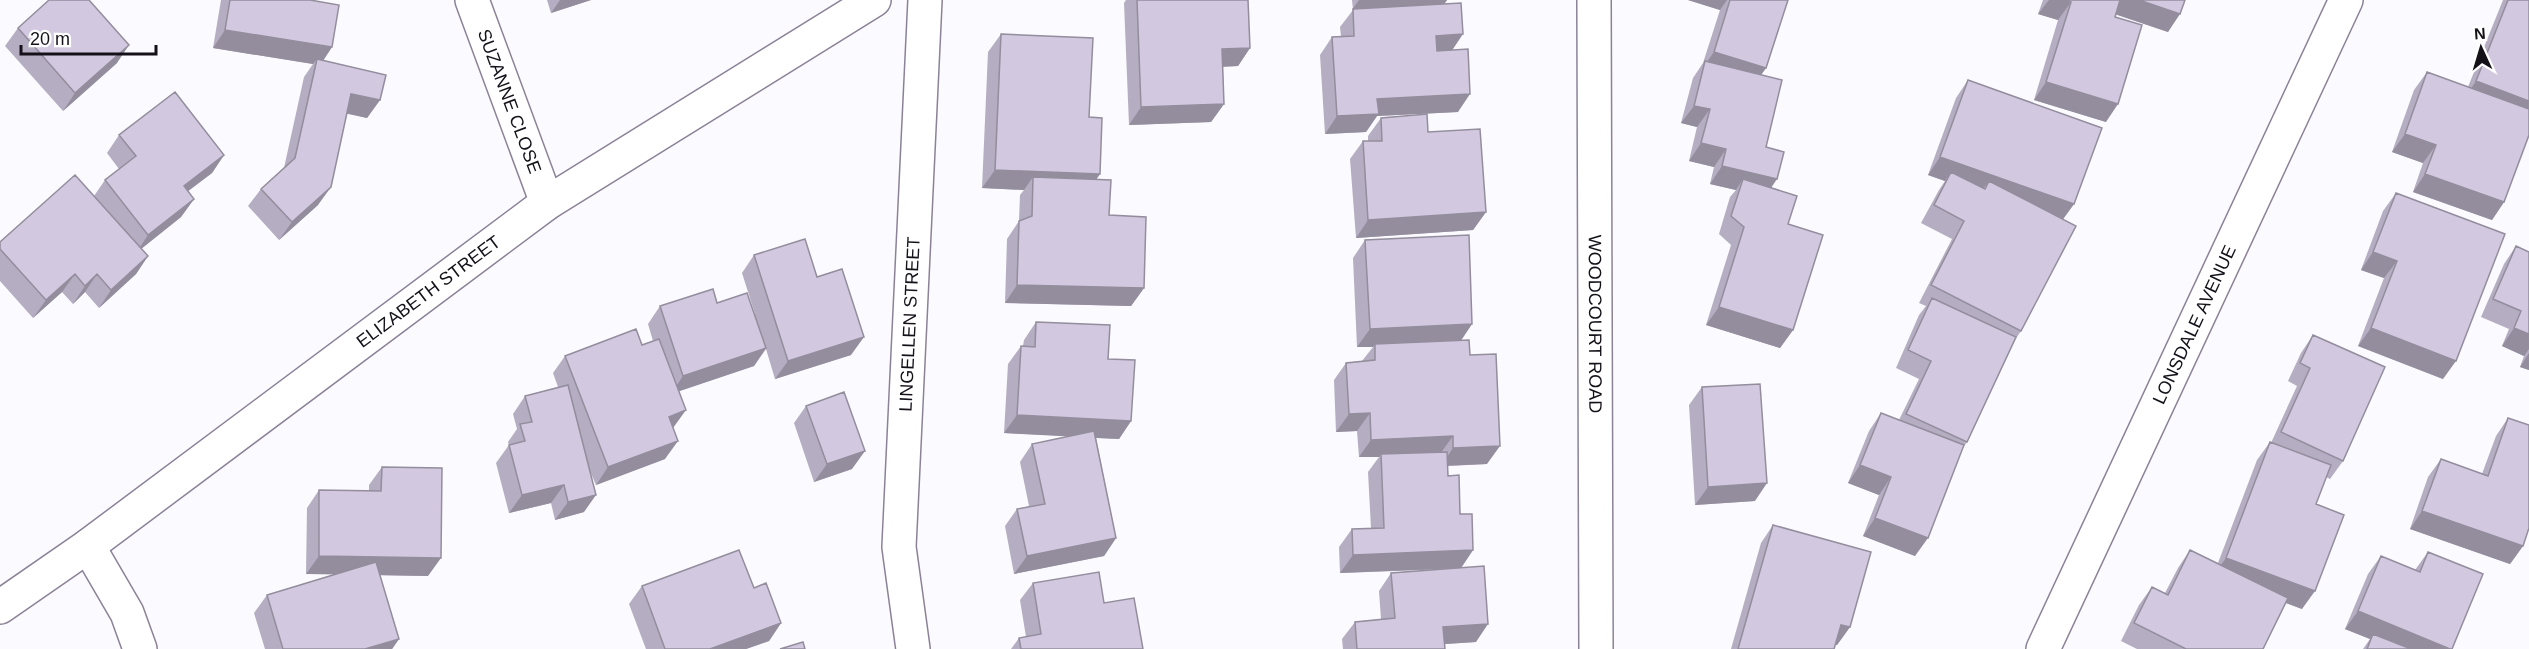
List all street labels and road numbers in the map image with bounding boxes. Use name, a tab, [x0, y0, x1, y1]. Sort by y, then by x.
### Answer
street label: SUZANNE CLOSE	[474, 26, 545, 176]
street label: ELIZABETH STREET	[353, 232, 504, 352]
street label: WOODCOURT ROAD	[1585, 235, 1605, 413]
street label: LINGELLEN STREET	[895, 236, 924, 412]
street label: LONSDALE AVENUE	[2149, 242, 2240, 407]

